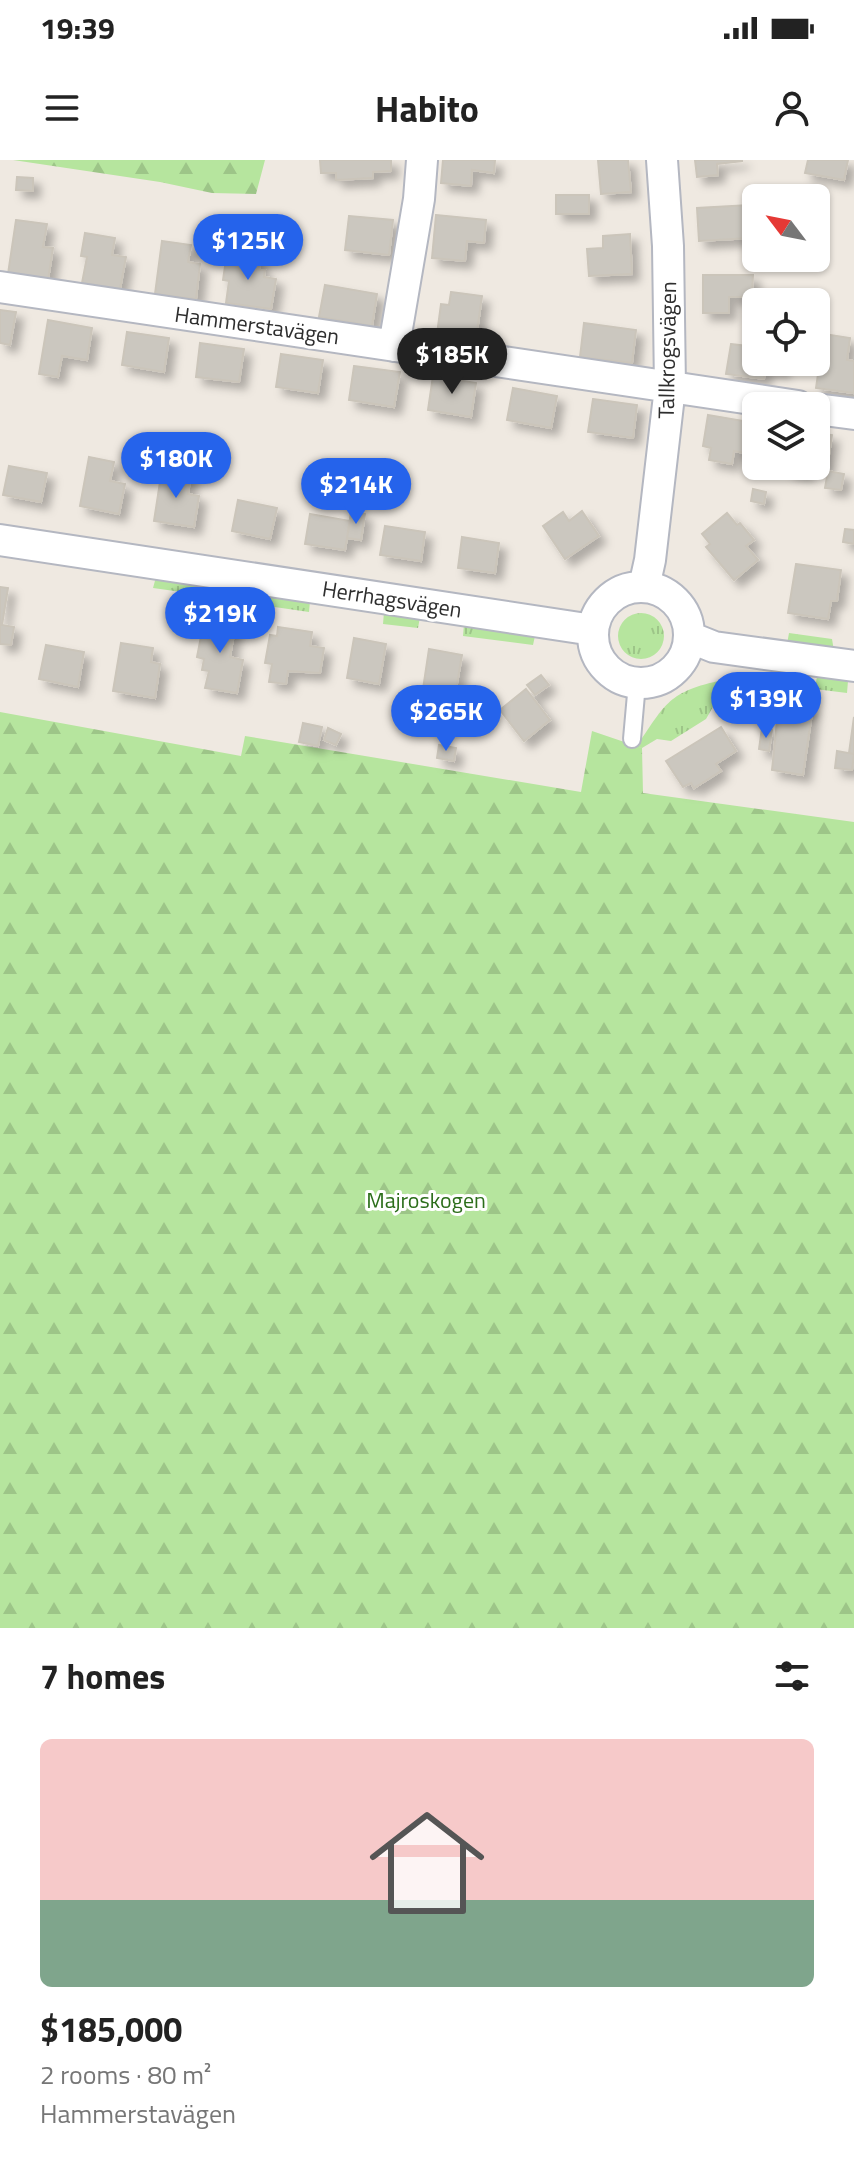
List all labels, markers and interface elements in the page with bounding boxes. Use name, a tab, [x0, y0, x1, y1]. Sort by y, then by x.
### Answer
text: 19:39	[40, 5, 115, 51]
text: Habito	[375, 81, 479, 136]
icon: menu	[40, 86, 84, 130]
icon: person	[770, 86, 814, 130]
north arrow	[742, 184, 830, 272]
map controls	[742, 184, 830, 480]
pin: $125K	[192, 214, 304, 282]
text: $125K	[211, 220, 285, 259]
street label: Tallkrogsvägen	[649, 281, 685, 419]
button: locate	[742, 288, 830, 376]
street label: Hammerstavägen	[172, 297, 342, 353]
pin: $185K	[396, 328, 508, 396]
text: $185K	[415, 334, 489, 373]
button: layers	[742, 392, 830, 480]
pin: $180K	[120, 432, 232, 500]
text: $180K	[139, 438, 213, 477]
pin: $214K	[300, 458, 412, 526]
text: $214K	[319, 464, 393, 503]
street label: Herrhagsvägen	[320, 571, 464, 627]
pin: $219K	[164, 587, 276, 655]
text: $219K	[183, 593, 257, 632]
pin: $139K	[710, 672, 822, 740]
text: $139K	[729, 678, 803, 717]
pin: $265K	[390, 685, 502, 753]
text: $265K	[409, 691, 483, 730]
park label: Majroskogen	[366, 1183, 486, 1217]
text: 7 homes	[40, 1650, 165, 1702]
icon: filters	[770, 1654, 814, 1698]
icon: home	[355, 1791, 499, 1935]
text: $185,000	[40, 2003, 182, 2055]
text: 2 rooms · 80 m²	[40, 2055, 211, 2094]
text: Hammerstavägen	[40, 2094, 236, 2133]

